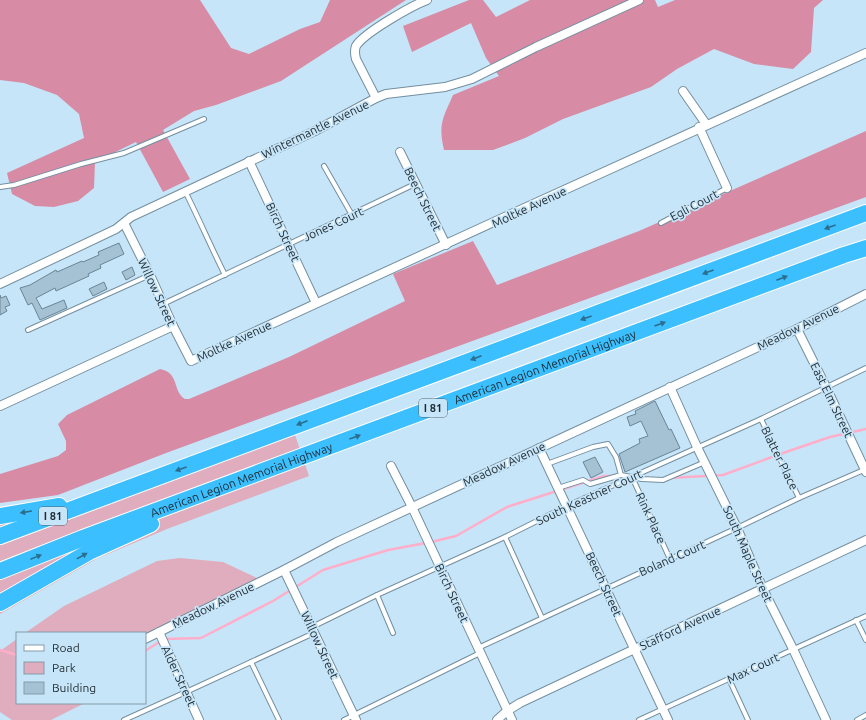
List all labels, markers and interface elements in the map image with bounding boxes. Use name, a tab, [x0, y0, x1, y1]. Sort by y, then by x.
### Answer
street label: Wintermantle Avenue	[259, 97, 371, 161]
street label: Beech Street	[402, 165, 444, 233]
street label: Moltke Avenue	[490, 184, 568, 230]
street label: Egli Court	[668, 187, 721, 223]
street label: Birch Street	[264, 200, 302, 264]
street label: Jones Court	[301, 204, 365, 244]
one-way arrow	[823, 225, 835, 231]
street label: Willow Street	[136, 256, 178, 328]
one-way arrow	[701, 270, 713, 276]
one-way arrow	[776, 275, 788, 281]
street label: Meadow Avenue	[755, 301, 841, 353]
one-way arrow	[580, 315, 592, 321]
street label: Moltke Avenue	[195, 318, 273, 364]
one-way arrow	[654, 320, 666, 326]
street label: American Legion Memorial Highway	[452, 326, 638, 406]
one-way arrow	[470, 356, 482, 362]
street label: East Elm Street	[808, 360, 856, 440]
road number: I 81	[419, 399, 447, 417]
one-way arrow	[296, 421, 308, 427]
street label: Blatter Place	[759, 424, 801, 492]
one-way arrow	[349, 434, 361, 440]
street label: American Legion Memorial Highway	[148, 439, 334, 519]
street label: Meadow Avenue	[461, 439, 547, 489]
one-way arrow	[174, 466, 186, 472]
street label: South Keastner Court	[534, 467, 644, 527]
street label: Rink Place	[634, 490, 668, 546]
street label: South Maple Street	[721, 504, 775, 604]
road number: I 81	[39, 507, 67, 525]
one-way arrow	[20, 509, 32, 515]
street label: Boland Court	[637, 537, 707, 578]
street label: Beech Street	[583, 550, 625, 619]
one-way arrow	[77, 552, 88, 559]
one-way arrow	[31, 554, 42, 560]
street label: Birch Street	[433, 561, 471, 625]
street label: Meadow Avenue	[170, 579, 256, 631]
street label: Stafford Avenue	[637, 604, 723, 652]
street label: Willow Street	[299, 609, 341, 681]
legend	[16, 632, 146, 704]
text: Road	[52, 641, 80, 654]
street label: Alder Street	[159, 644, 199, 709]
street label: Max Court	[725, 650, 781, 686]
text: Park	[52, 661, 76, 674]
text: Building	[52, 681, 96, 694]

